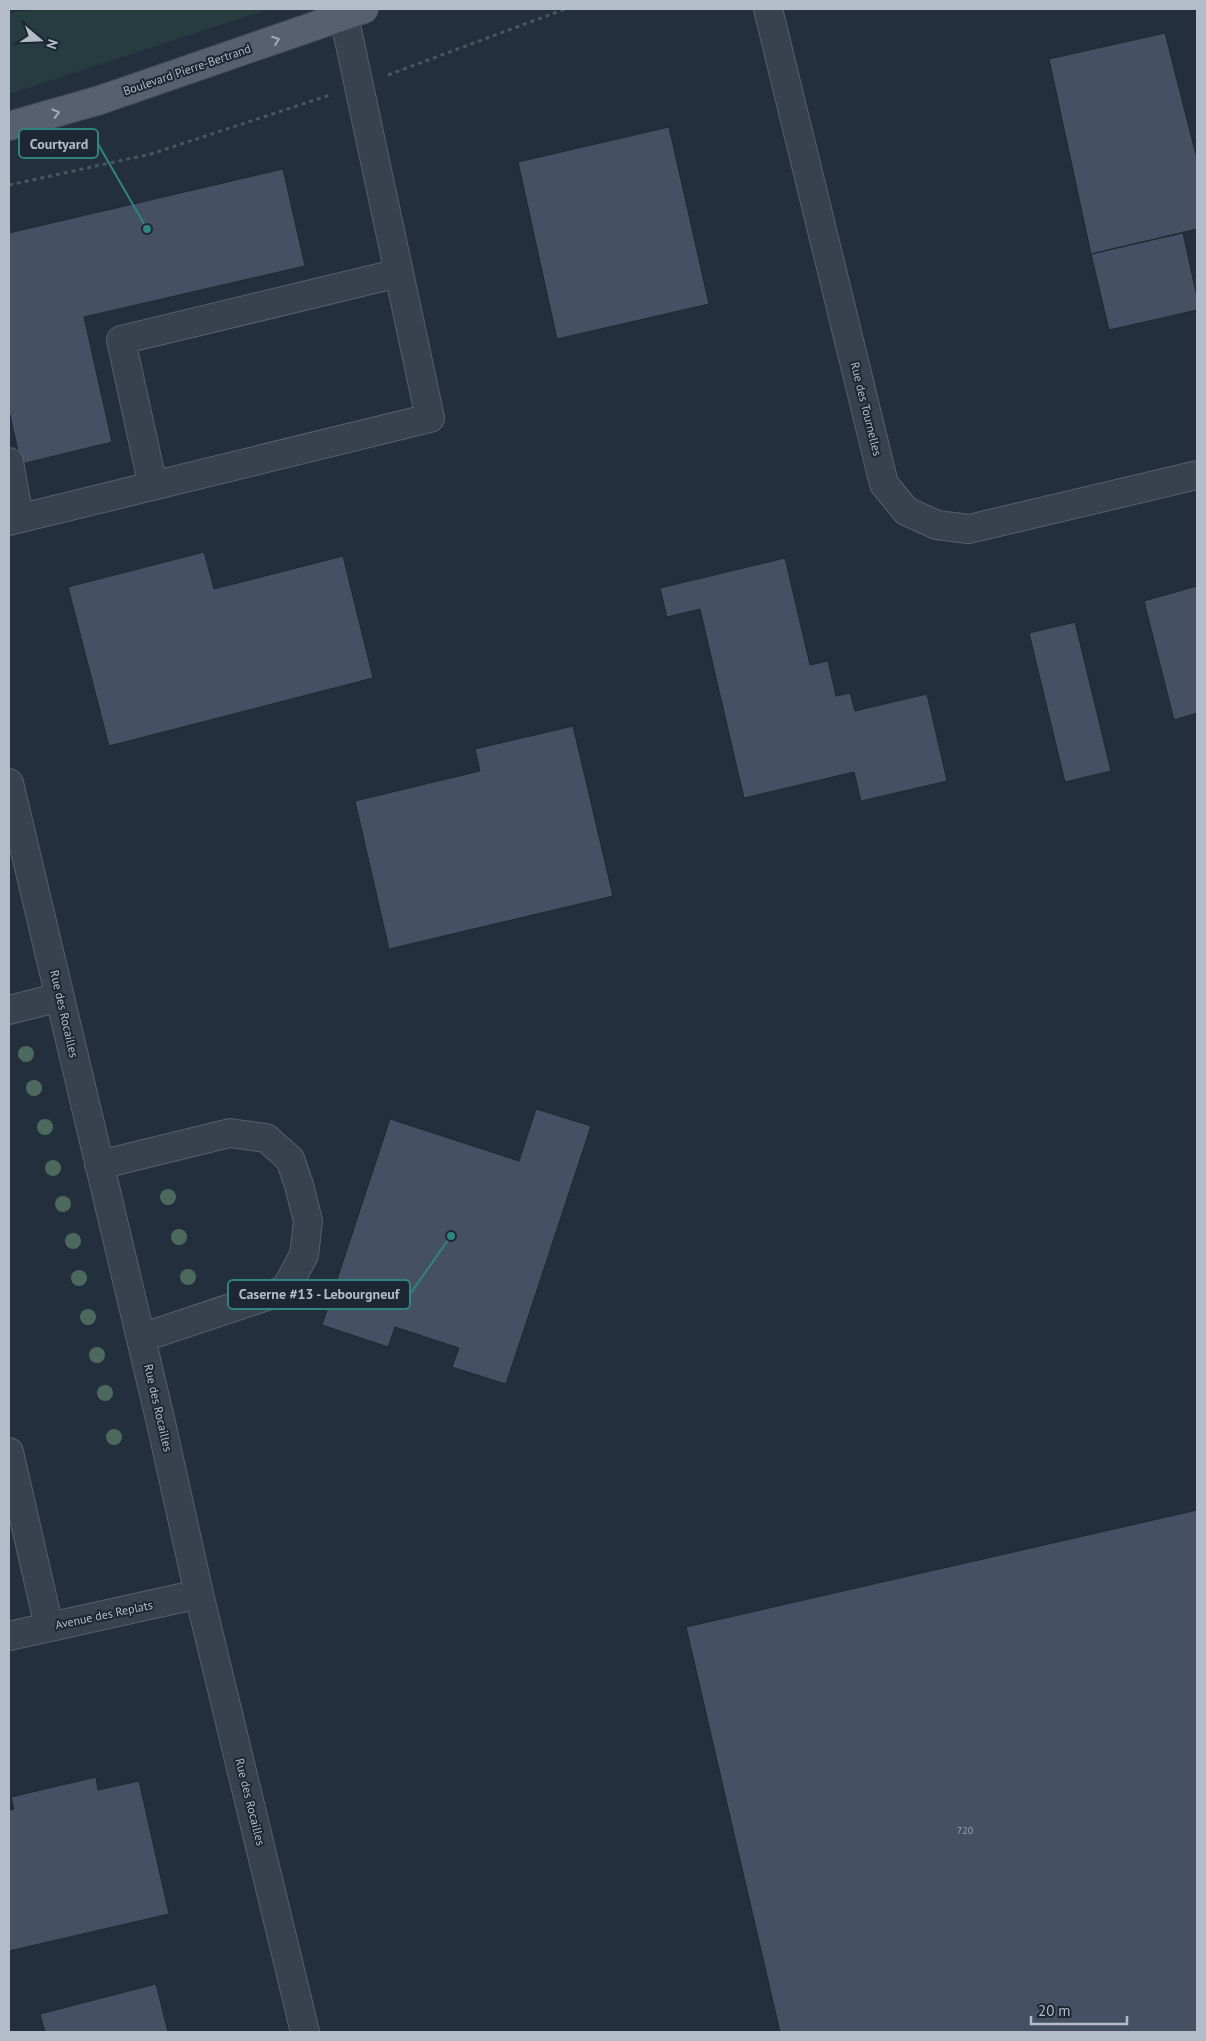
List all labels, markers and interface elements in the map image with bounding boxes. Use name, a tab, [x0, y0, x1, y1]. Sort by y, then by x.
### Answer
north arrow	[15, 15, 65, 65]
one-way arrow	[272, 36, 280, 46]
text: N	[42, 37, 62, 52]
street label: Boulevard Pierre-Bertrand	[121, 41, 253, 98]
one-way arrow	[51, 108, 59, 118]
callout: Courtyard	[19, 129, 98, 158]
text: Courtyard	[30, 135, 88, 153]
street label: Rue des Tournelles	[848, 360, 885, 457]
street label: Rue des Rocailles	[47, 969, 82, 1059]
callout: Caserne #13 - Lebourgneuf	[228, 1280, 410, 1309]
text: Caserne #13 - Lebourgneuf	[239, 1285, 401, 1303]
street label: Rue des Rocailles	[141, 1363, 176, 1453]
street label: Avenue des Replats	[54, 1597, 154, 1632]
street label: Rue des Rocailles	[232, 1757, 269, 1847]
house number: 720	[957, 1824, 974, 1837]
scale bar	[1031, 1994, 1127, 2026]
text: 20 m	[1038, 2001, 1071, 2020]

